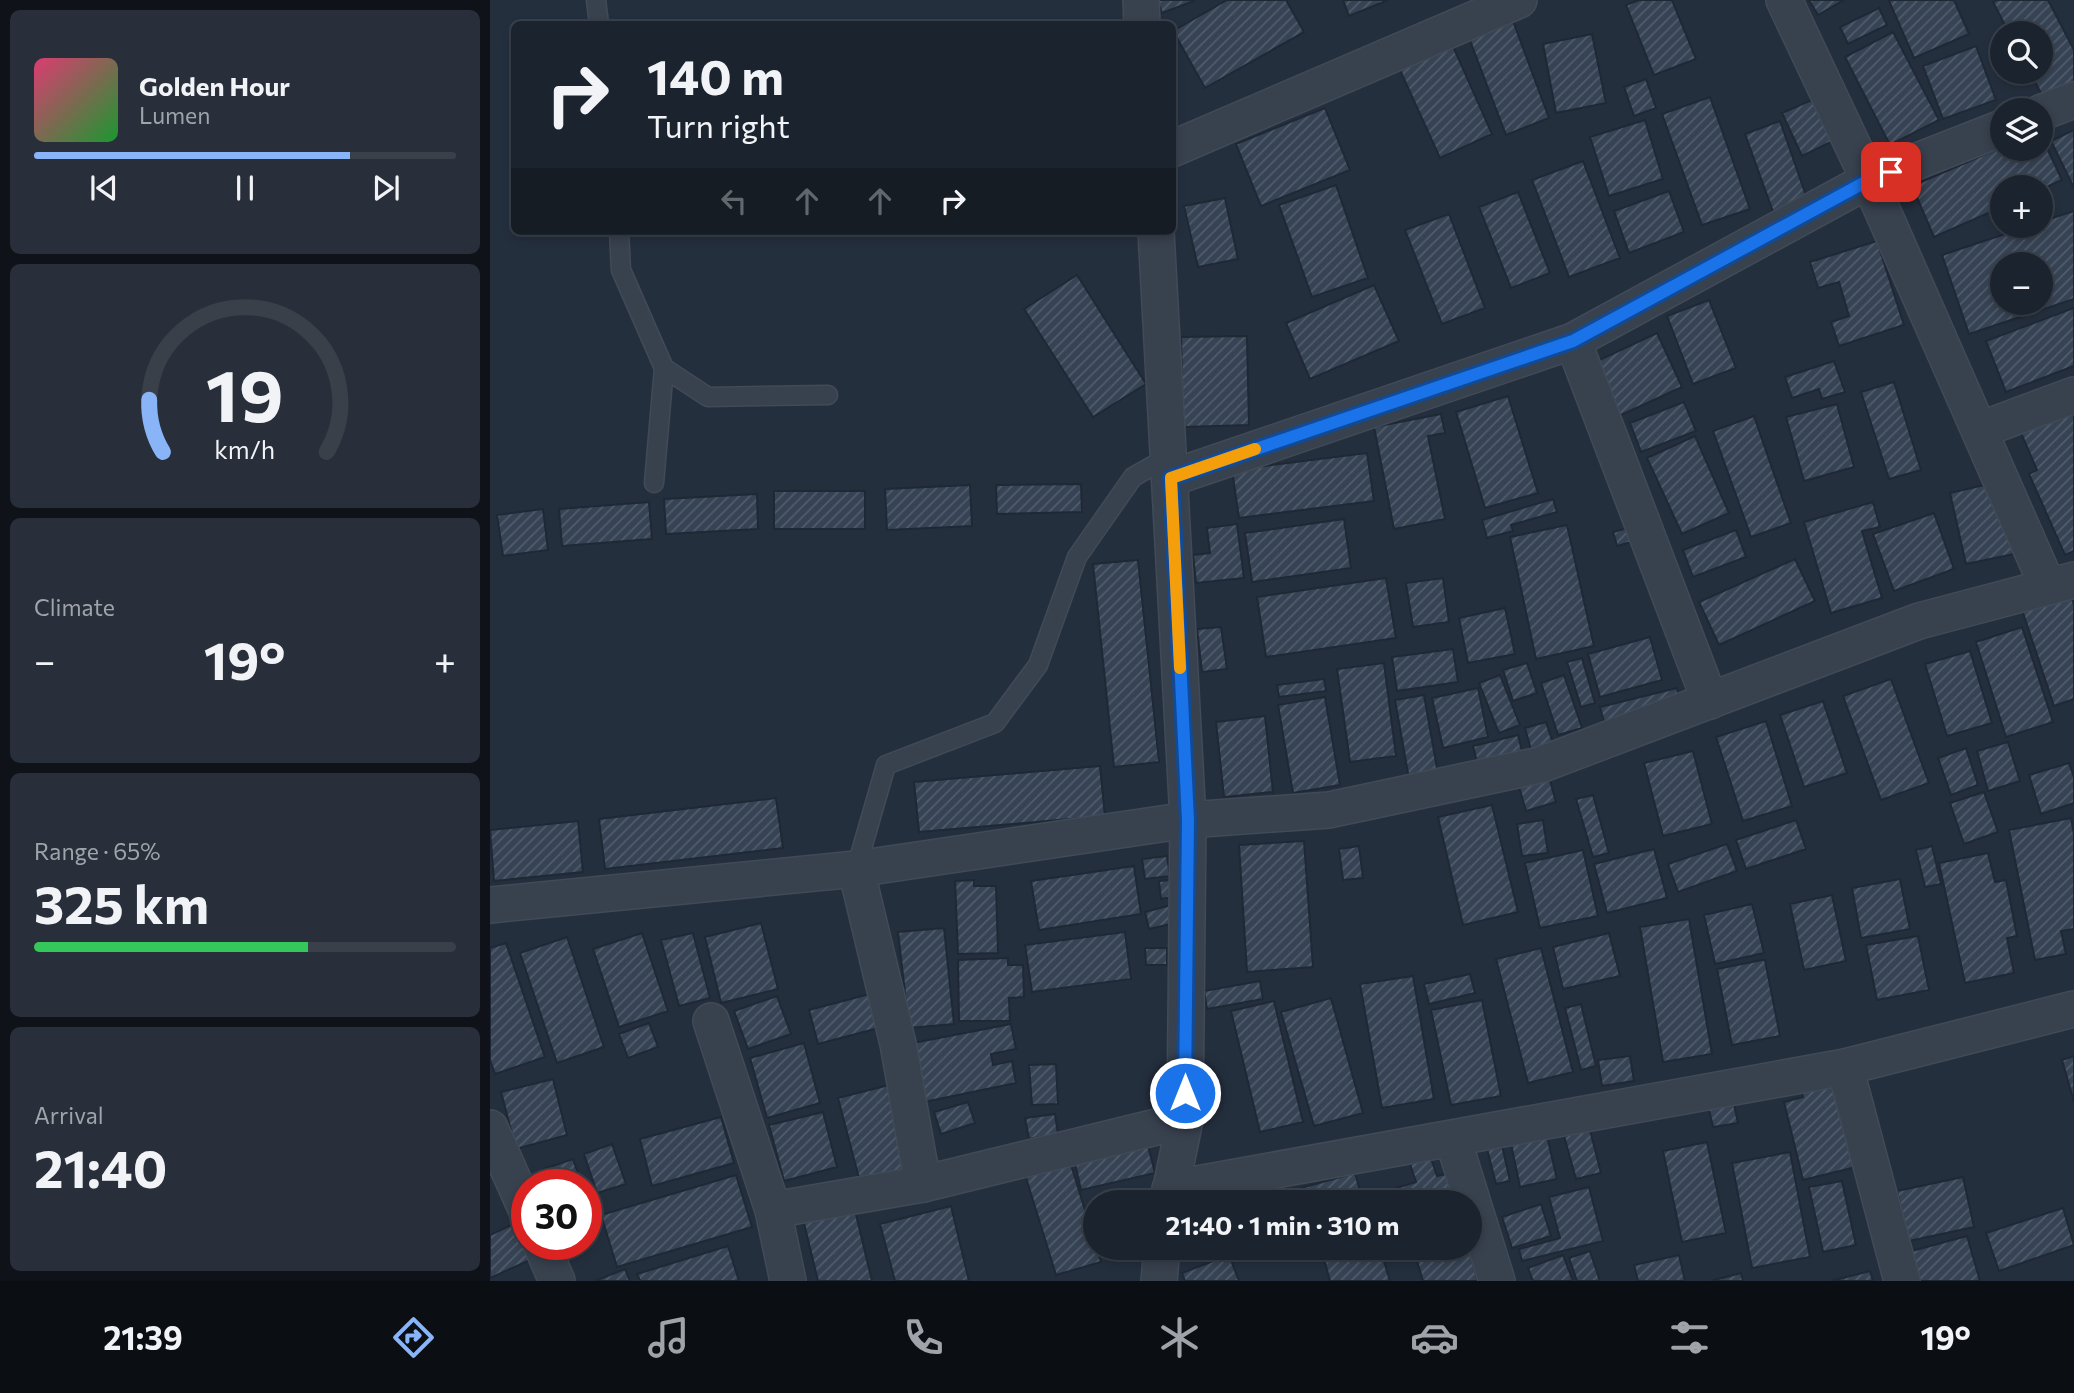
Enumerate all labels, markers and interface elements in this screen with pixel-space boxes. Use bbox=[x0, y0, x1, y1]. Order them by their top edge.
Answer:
map controls bbox=[1990, 21, 2053, 315]
button: search bbox=[1990, 21, 2053, 84]
text: 140 m bbox=[647, 45, 784, 105]
icon: right bbox=[532, 49, 623, 140]
text: Golden Hour bbox=[139, 70, 290, 101]
button: layers bbox=[1990, 98, 2053, 161]
text: Lumen bbox=[139, 101, 210, 129]
text: Turn right bbox=[647, 105, 790, 145]
pin bbox=[1861, 142, 1921, 202]
icon: arrive bbox=[1872, 153, 1910, 191]
icon: previous bbox=[85, 169, 123, 207]
icon: pause bbox=[226, 169, 264, 207]
icon: next bbox=[367, 169, 405, 207]
button: + bbox=[1990, 175, 2053, 238]
icon: left bbox=[715, 182, 753, 220]
icon: ahead bbox=[788, 182, 826, 220]
icon: ahead bbox=[861, 182, 899, 220]
icon: right bbox=[934, 182, 972, 220]
button: − bbox=[1990, 252, 2053, 315]
text: 19 bbox=[206, 349, 284, 438]
text: km/h bbox=[215, 434, 275, 464]
text: Climate bbox=[34, 593, 115, 621]
text: 19° bbox=[204, 627, 285, 691]
text: − bbox=[34, 636, 56, 683]
text: + bbox=[434, 636, 456, 683]
text: Range · 65% bbox=[34, 837, 161, 865]
text: 325 km bbox=[34, 871, 209, 935]
position arrow bbox=[1148, 1056, 1222, 1130]
text: Arrival bbox=[34, 1101, 104, 1129]
text: 21:40 bbox=[34, 1135, 167, 1199]
speed limit sign: 30 bbox=[511, 1169, 602, 1260]
text: 21:40 · 1 min · 310 m bbox=[1166, 1209, 1399, 1240]
icon: directions bbox=[389, 1313, 438, 1362]
icon: music bbox=[644, 1313, 693, 1362]
icon: phone bbox=[899, 1313, 948, 1362]
icon: climate bbox=[1155, 1313, 1204, 1362]
icon: car bbox=[1410, 1313, 1459, 1362]
icon: filters bbox=[1665, 1313, 1714, 1362]
text: 21:39 bbox=[103, 1317, 183, 1357]
text: 19° bbox=[1921, 1317, 1971, 1357]

